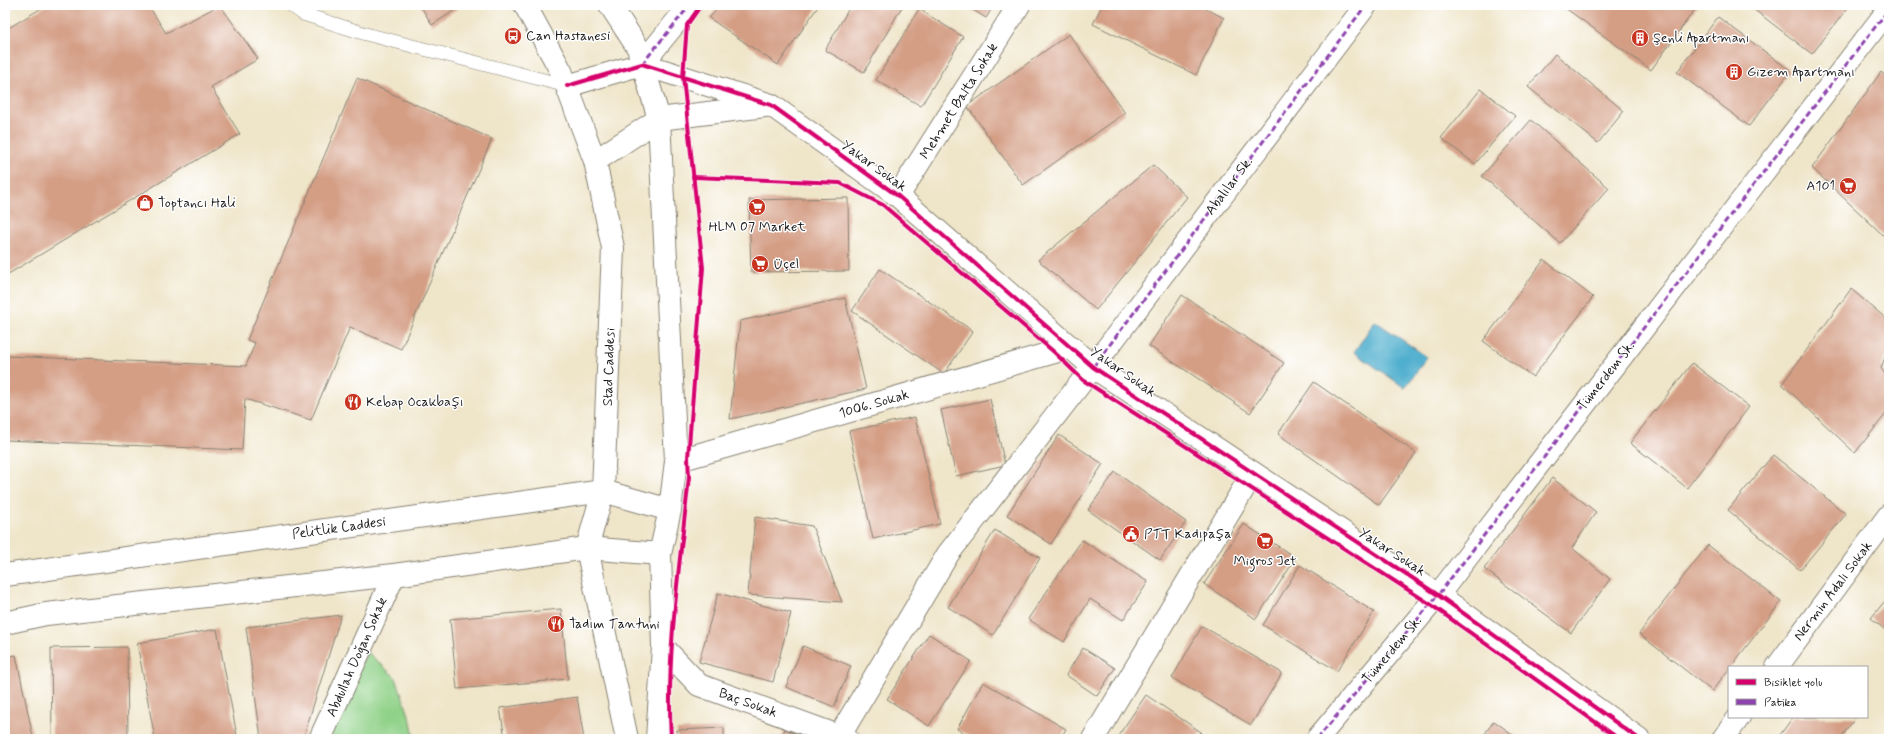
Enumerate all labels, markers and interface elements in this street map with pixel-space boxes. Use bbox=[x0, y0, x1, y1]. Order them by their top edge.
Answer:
bus stop icon: Can Hastanesi bbox=[503, 26, 523, 46]
place label: Can Hastanesi bbox=[526, 27, 610, 45]
building icon: Şenli Apartmanı bbox=[1630, 28, 1650, 48]
place label: Şenli Apartmanı bbox=[1653, 29, 1749, 48]
street label: Mehmet Balta Sokak bbox=[916, 39, 1002, 163]
building icon: Gizem Apartmanı bbox=[1724, 62, 1744, 82]
place label: Gizem Apartmanı bbox=[1747, 63, 1855, 82]
street label: Yakar Sokak bbox=[838, 136, 910, 196]
street label: Abalılar Sk. bbox=[1201, 153, 1257, 219]
supermarket icon: A101 bbox=[1838, 176, 1858, 196]
place label: A101 bbox=[1806, 177, 1835, 195]
shop icon: Toptancı Hali bbox=[135, 193, 155, 213]
place label: Toptancı Hali bbox=[158, 194, 236, 212]
supermarket icon: HLM 07 Market bbox=[747, 197, 767, 217]
place label: HLM 07 Market bbox=[708, 218, 806, 236]
supermarket icon: Üçel bbox=[750, 254, 770, 274]
place label: Üçel bbox=[773, 255, 799, 273]
street label: Stad Caddesi bbox=[599, 327, 619, 407]
street label: Tümerdem Sk. bbox=[1573, 337, 1639, 414]
street label: Yakar Sokak bbox=[1087, 343, 1160, 401]
street label: 1006. Sokak bbox=[837, 385, 911, 423]
restaurant icon: Kebap Ocakbaşı bbox=[343, 392, 363, 412]
place label: Kebap Ocakbaşı bbox=[366, 393, 464, 411]
street label: Pelitlik Caddesi bbox=[291, 513, 387, 543]
public building icon: PTT Kadıpaşa bbox=[1121, 524, 1141, 544]
street label: Yakar Sokak bbox=[1355, 524, 1429, 580]
place label: PTT Kadıpaşa bbox=[1144, 525, 1231, 543]
supermarket icon: Migros Jet bbox=[1255, 531, 1275, 551]
street label: Nermin Adalı Sokak bbox=[1790, 537, 1876, 644]
place label: Migros Jet bbox=[1233, 552, 1297, 572]
street label: Abdullah Doğan Sokak bbox=[322, 594, 392, 720]
street label: Tümerdem Sk. bbox=[1358, 612, 1426, 688]
restaurant icon: Tadım Tantuni bbox=[546, 614, 566, 634]
place label: Tadım Tantuni bbox=[569, 615, 660, 633]
legend bbox=[1728, 666, 1868, 718]
text: Bisiklet yolu bbox=[1764, 675, 1822, 691]
street label: Baç Sokak bbox=[716, 684, 780, 722]
text: Patika bbox=[1764, 695, 1797, 711]

